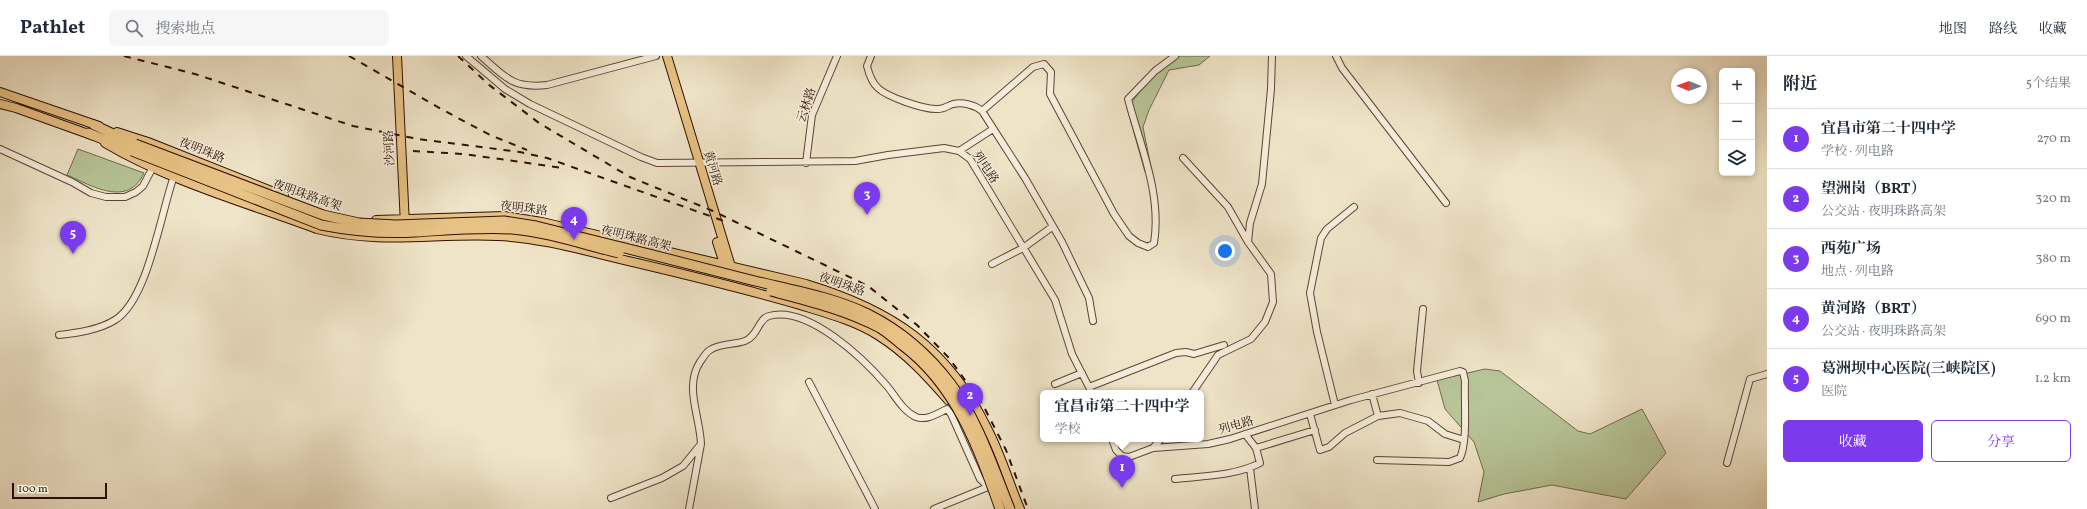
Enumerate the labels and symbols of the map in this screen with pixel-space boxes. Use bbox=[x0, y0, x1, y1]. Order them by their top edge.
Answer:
north arrow bbox=[1671, 68, 1707, 104]
street label: 云林路 bbox=[794, 86, 820, 125]
street label: 沙河路 bbox=[381, 130, 399, 166]
street label: 夜明珠路 bbox=[176, 135, 227, 167]
street label: 列电路 bbox=[968, 148, 1002, 187]
street label: 黄河路 bbox=[699, 149, 725, 188]
street label: 夜明珠路高架 bbox=[270, 177, 343, 215]
pin: 3 bbox=[854, 182, 880, 215]
street label: 夜明珠路 bbox=[499, 198, 549, 220]
pin: 4 bbox=[561, 207, 587, 240]
pin: 5 bbox=[60, 221, 86, 254]
street label: 夜明珠路高架 bbox=[599, 222, 673, 255]
your location bbox=[1215, 241, 1235, 261]
street label: 夜明珠路 bbox=[816, 269, 867, 301]
pin: 2 bbox=[957, 383, 983, 416]
street label: 列电路 bbox=[1217, 413, 1256, 439]
pin: 1 bbox=[1109, 455, 1135, 488]
scale bar bbox=[12, 481, 107, 500]

